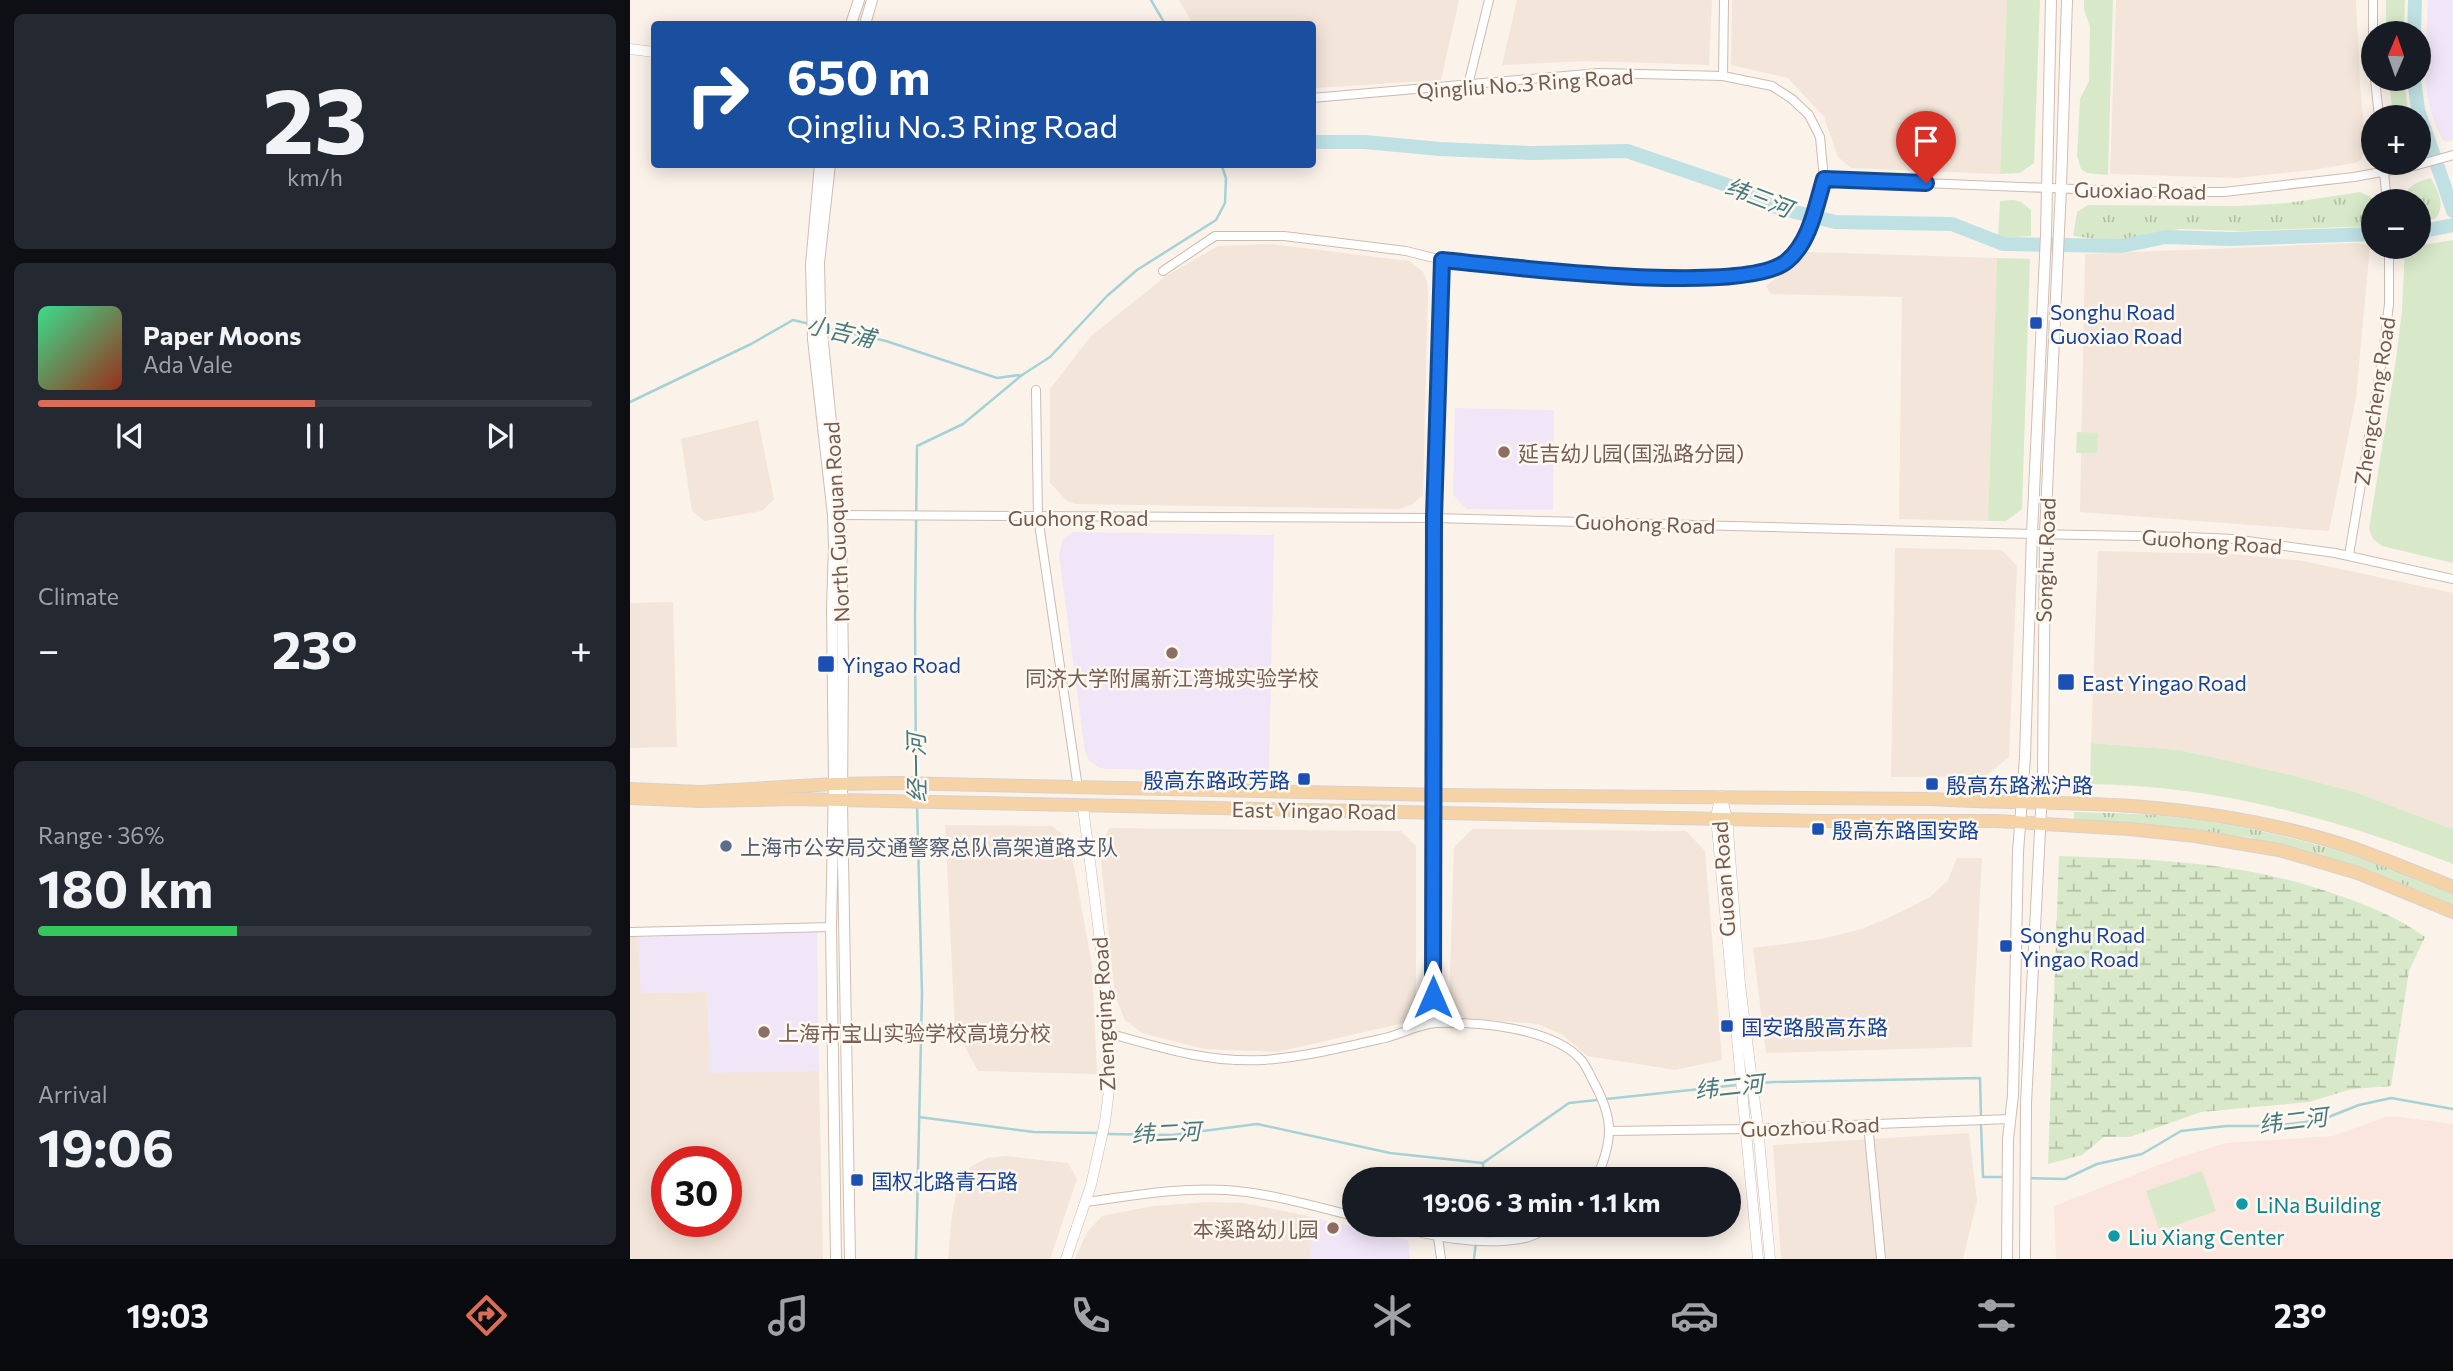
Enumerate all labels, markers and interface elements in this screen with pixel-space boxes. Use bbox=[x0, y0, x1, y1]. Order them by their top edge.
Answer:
north arrow bbox=[2361, 21, 2431, 91]
map controls bbox=[2361, 21, 2431, 259]
text: 650 m bbox=[787, 45, 930, 105]
icon: right bbox=[672, 49, 763, 140]
text: 23 bbox=[263, 61, 367, 173]
street label: Qingliu No.3 Ring Road bbox=[1416, 63, 1634, 103]
text: Qingliu No.3 Ring Road bbox=[787, 105, 1118, 145]
button: + bbox=[2361, 105, 2431, 175]
pin bbox=[1896, 111, 1956, 183]
icon: arrive bbox=[1907, 122, 1945, 160]
text: km/h bbox=[287, 163, 343, 191]
water label: 纬三河 bbox=[1722, 172, 1800, 224]
street label: Guoxiao Road bbox=[2074, 176, 2206, 204]
button: − bbox=[2361, 189, 2431, 259]
place label: Songhu Road Guoxiao Road bbox=[2050, 299, 2182, 348]
water label: 小吉浦 bbox=[804, 310, 882, 353]
marker: Songhu Road Guoxiao Road bbox=[2028, 315, 2044, 331]
street label: Zhengcheng Road bbox=[2348, 315, 2400, 487]
text: Paper Moons bbox=[143, 319, 301, 350]
text: Ada Vale bbox=[143, 350, 233, 378]
icon: previous bbox=[111, 417, 149, 455]
icon: pause bbox=[296, 417, 334, 455]
icon: next bbox=[481, 417, 519, 455]
street label: North Guoquan Road bbox=[818, 421, 854, 623]
place label: 延吉幼儿园(国泓路分园) bbox=[1518, 440, 1744, 465]
marker: 延吉幼儿园(国泓路分园) bbox=[1496, 444, 1512, 460]
street label: Songhu Road bbox=[2030, 497, 2060, 623]
street label: Guohong Road bbox=[1008, 505, 1148, 530]
street label: Guohong Road bbox=[1574, 508, 1716, 538]
street label: Guohong Road bbox=[2141, 524, 2283, 558]
text: Climate bbox=[38, 582, 119, 610]
text: 23° bbox=[272, 616, 358, 680]
text: − bbox=[38, 625, 60, 672]
text: + bbox=[570, 625, 592, 672]
marker: 同济大学附属新江湾城实验学校 bbox=[1164, 645, 1180, 661]
place label: Yingao Road bbox=[842, 652, 961, 677]
marker: Yingao Road bbox=[816, 654, 836, 674]
place label: 同济大学附属新江湾城实验学校 bbox=[1025, 665, 1319, 690]
place label: East Yingao Road bbox=[2082, 670, 2247, 695]
marker: East Yingao Road bbox=[2056, 672, 2076, 692]
water label: 经一河 bbox=[901, 729, 931, 803]
place label: 殷高东路政芳路 bbox=[1143, 767, 1290, 792]
marker: 殷高东路政芳路 bbox=[1296, 771, 1312, 787]
place label: 殷高东路淞沪路 bbox=[1946, 772, 2093, 797]
marker: 殷高东路淞沪路 bbox=[1924, 776, 1940, 792]
street label: East Yingao Road bbox=[1232, 796, 1396, 824]
place label: 殷高东路国安路 bbox=[1832, 817, 1979, 842]
street label: Guoan Road bbox=[1706, 820, 1740, 938]
text: Range · 36% bbox=[38, 821, 165, 849]
marker: 殷高东路国安路 bbox=[1810, 821, 1826, 837]
place label: 上海市公安局交通警察总队高架道路支队 bbox=[740, 834, 1118, 859]
marker: 上海市公安局交通警察总队高架道路支队 bbox=[718, 838, 734, 854]
text: 180 km bbox=[38, 855, 213, 919]
place label: Songhu Road Yingao Road bbox=[2020, 922, 2145, 971]
street label: Zhengqing Road bbox=[1086, 936, 1120, 1092]
marker: Songhu Road Yingao Road bbox=[1998, 938, 2014, 954]
position arrow bbox=[1396, 960, 1470, 1034]
place label: 国安路殷高东路 bbox=[1741, 1014, 1888, 1039]
marker: 国安路殷高东路 bbox=[1719, 1018, 1735, 1034]
place label: 上海市宝山实验学校高境分校 bbox=[778, 1020, 1051, 1045]
marker: 上海市宝山实验学校高境分校 bbox=[756, 1024, 772, 1040]
water label: 纬二河 bbox=[1693, 1068, 1769, 1104]
text: Arrival bbox=[38, 1080, 108, 1108]
water label: 纬二河 bbox=[2257, 1101, 2333, 1138]
street label: Guozhou Road bbox=[1740, 1111, 1880, 1141]
text: 19:06 bbox=[38, 1114, 174, 1178]
water label: 纬二河 bbox=[1131, 1116, 1205, 1148]
speed limit sign: 30 bbox=[651, 1146, 742, 1237]
place label: 国权北路青石路 bbox=[871, 1168, 1018, 1193]
marker: 国权北路青石路 bbox=[849, 1172, 865, 1188]
text: 19:06 · 3 min · 1.1 km bbox=[1423, 1186, 1660, 1217]
place label: LiNa Building bbox=[2256, 1192, 2381, 1217]
marker: LiNa Building bbox=[2234, 1196, 2250, 1212]
place label: 本溪路幼儿园 bbox=[1193, 1216, 1319, 1241]
marker: 本溪路幼儿园 bbox=[1325, 1220, 1341, 1236]
place label: Liu Xiang Center bbox=[2128, 1224, 2285, 1249]
marker: Liu Xiang Center bbox=[2106, 1228, 2122, 1244]
icon: directions bbox=[462, 1291, 511, 1340]
icon: music bbox=[764, 1291, 813, 1340]
icon: phone bbox=[1066, 1291, 1115, 1340]
icon: climate bbox=[1368, 1291, 1417, 1340]
icon: car bbox=[1670, 1291, 1719, 1340]
icon: filters bbox=[1972, 1291, 2021, 1340]
text: 19:03 bbox=[126, 1295, 209, 1335]
text: 23° bbox=[2274, 1295, 2327, 1335]

